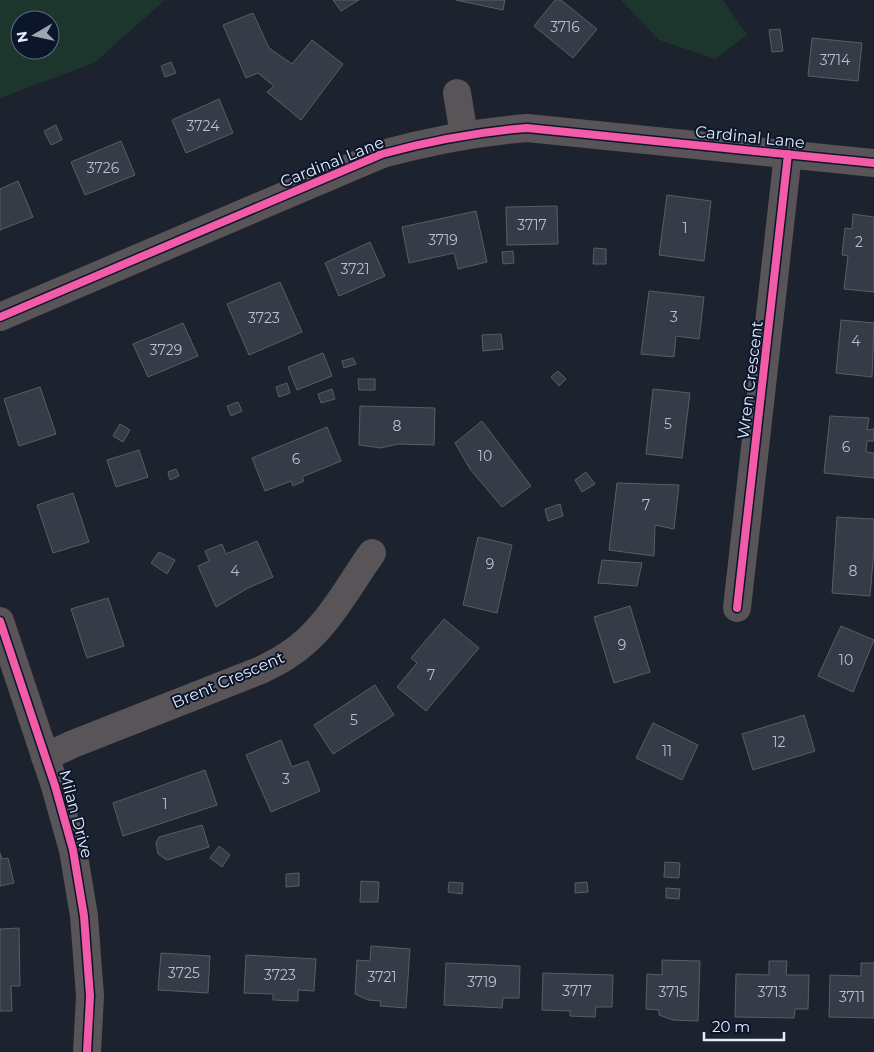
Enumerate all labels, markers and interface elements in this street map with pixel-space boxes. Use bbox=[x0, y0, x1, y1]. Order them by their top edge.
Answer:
north arrow bbox=[10, 10, 60, 60]
house number: 3716 bbox=[550, 18, 580, 36]
text: N bbox=[12, 30, 32, 44]
house number: 3714 bbox=[820, 51, 851, 69]
house number: 3724 bbox=[187, 117, 220, 135]
street label: Cardinal Lane bbox=[694, 122, 806, 152]
street label: Cardinal Lane bbox=[277, 133, 387, 191]
house number: 3726 bbox=[87, 159, 120, 177]
house number: 3717 bbox=[517, 216, 547, 234]
house number: 1 bbox=[682, 219, 688, 237]
house number: 3719 bbox=[428, 231, 458, 249]
house number: 2 bbox=[855, 233, 863, 251]
house number: 3721 bbox=[341, 260, 369, 278]
house number: 3 bbox=[670, 308, 678, 326]
house number: 3723 bbox=[248, 309, 280, 327]
street label: Wren Crescent bbox=[733, 319, 767, 440]
house number: 4 bbox=[851, 332, 861, 350]
house number: 3729 bbox=[150, 341, 182, 359]
house number: 5 bbox=[664, 415, 672, 433]
house number: 8 bbox=[393, 417, 402, 435]
house number: 6 bbox=[842, 438, 851, 456]
house number: 10 bbox=[478, 447, 492, 465]
house number: 6 bbox=[292, 450, 301, 468]
house number: 7 bbox=[642, 496, 650, 514]
house number: 9 bbox=[486, 555, 494, 573]
house number: 4 bbox=[230, 562, 240, 580]
house number: 8 bbox=[849, 562, 858, 580]
house number: 9 bbox=[618, 636, 626, 654]
street label: Brent Crescent bbox=[169, 648, 288, 712]
house number: 10 bbox=[839, 651, 853, 669]
house number: 7 bbox=[427, 666, 435, 684]
house number: 5 bbox=[350, 711, 358, 729]
house number: 12 bbox=[772, 733, 786, 751]
house number: 11 bbox=[662, 742, 672, 760]
street label: Milan Drive bbox=[55, 768, 97, 860]
house number: 3 bbox=[282, 770, 290, 788]
house number: 1 bbox=[162, 795, 168, 813]
house number: 3725 bbox=[168, 964, 200, 982]
house number: 3723 bbox=[264, 966, 296, 984]
house number: 3721 bbox=[368, 968, 396, 986]
house number: 3719 bbox=[467, 973, 497, 991]
house number: 3717 bbox=[562, 982, 592, 1000]
house number: 3715 bbox=[658, 983, 688, 1001]
house number: 3713 bbox=[757, 983, 787, 1001]
house number: 3711 bbox=[839, 988, 865, 1006]
scale bar bbox=[704, 1010, 784, 1042]
text: 20 m bbox=[712, 1017, 750, 1036]

